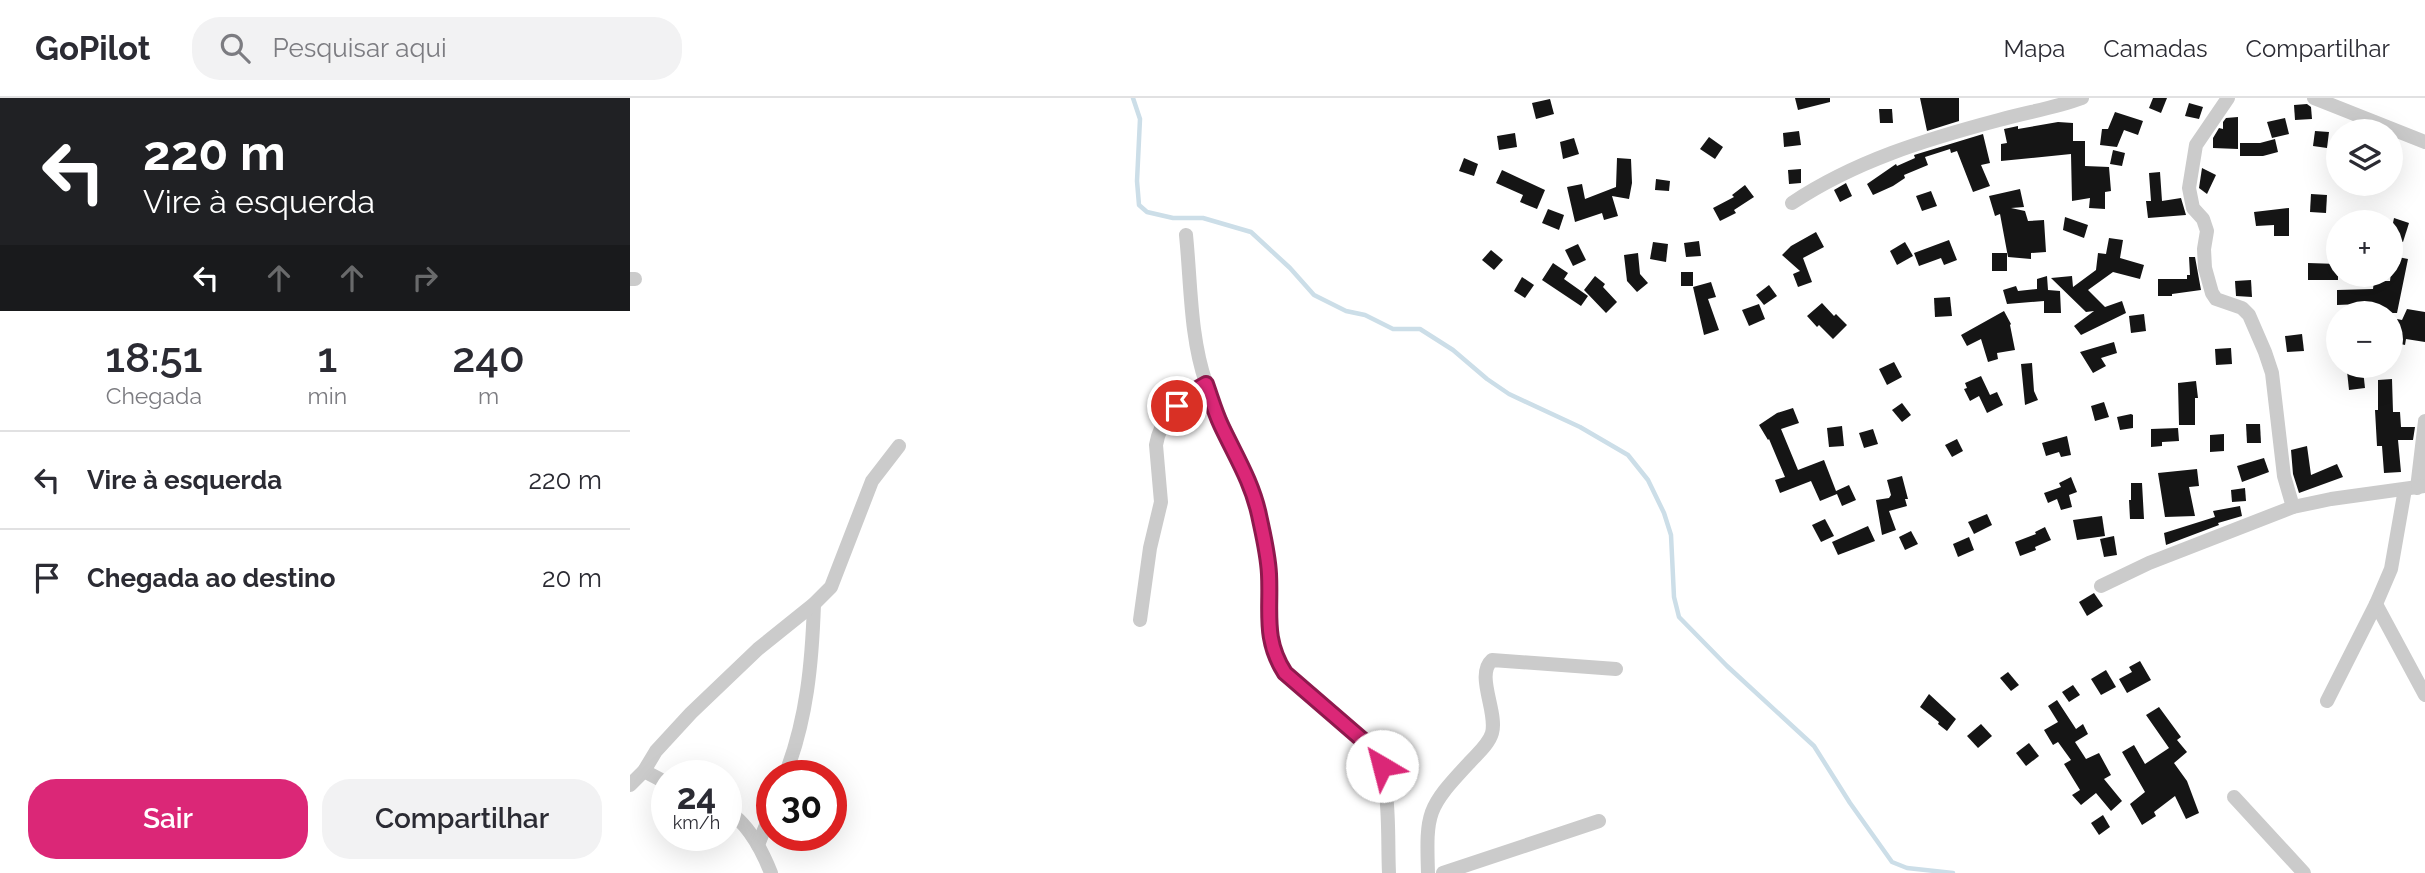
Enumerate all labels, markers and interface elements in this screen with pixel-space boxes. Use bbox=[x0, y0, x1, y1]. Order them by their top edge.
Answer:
search box bbox=[192, 17, 682, 80]
text: GoPilot bbox=[35, 29, 150, 68]
icon: search bbox=[216, 29, 254, 67]
text: Pesquisar aqui bbox=[272, 33, 447, 63]
text: Mapa bbox=[2003, 34, 2065, 63]
text: Camadas bbox=[2103, 34, 2208, 63]
text: Compartilhar bbox=[2246, 34, 2390, 63]
map controls bbox=[2326, 119, 2403, 378]
button: layers bbox=[2326, 119, 2403, 196]
text: 220 m bbox=[143, 124, 286, 181]
icon: left bbox=[28, 126, 119, 217]
text: Vire à esquerda bbox=[143, 183, 375, 220]
button: + bbox=[2326, 210, 2403, 287]
icon: left bbox=[187, 259, 225, 297]
icon: ahead bbox=[260, 259, 298, 297]
icon: ahead bbox=[333, 259, 371, 297]
icon: right bbox=[406, 259, 444, 297]
button: − bbox=[2326, 301, 2403, 378]
text: 18:51 bbox=[105, 333, 202, 382]
text: 1 bbox=[317, 333, 337, 382]
text: 240 bbox=[452, 333, 525, 382]
pin bbox=[1147, 376, 1207, 436]
text: Chegada bbox=[106, 382, 202, 409]
text: min bbox=[308, 382, 347, 409]
text: m bbox=[478, 382, 499, 409]
icon: arrive bbox=[1158, 387, 1196, 425]
icon: left bbox=[28, 461, 66, 499]
text: Vire à esquerda bbox=[87, 465, 282, 495]
text: 220 m bbox=[528, 465, 602, 495]
icon: arrive bbox=[28, 559, 66, 597]
text: Chegada ao destino bbox=[87, 563, 336, 593]
text: 20 m bbox=[542, 563, 602, 593]
position arrow bbox=[1345, 729, 1419, 803]
speed limit sign: 30 bbox=[756, 760, 847, 851]
text: 24 bbox=[677, 776, 716, 817]
button: Sair bbox=[28, 779, 308, 859]
button: Compartilhar bbox=[322, 779, 602, 859]
text: km/h bbox=[673, 812, 720, 833]

